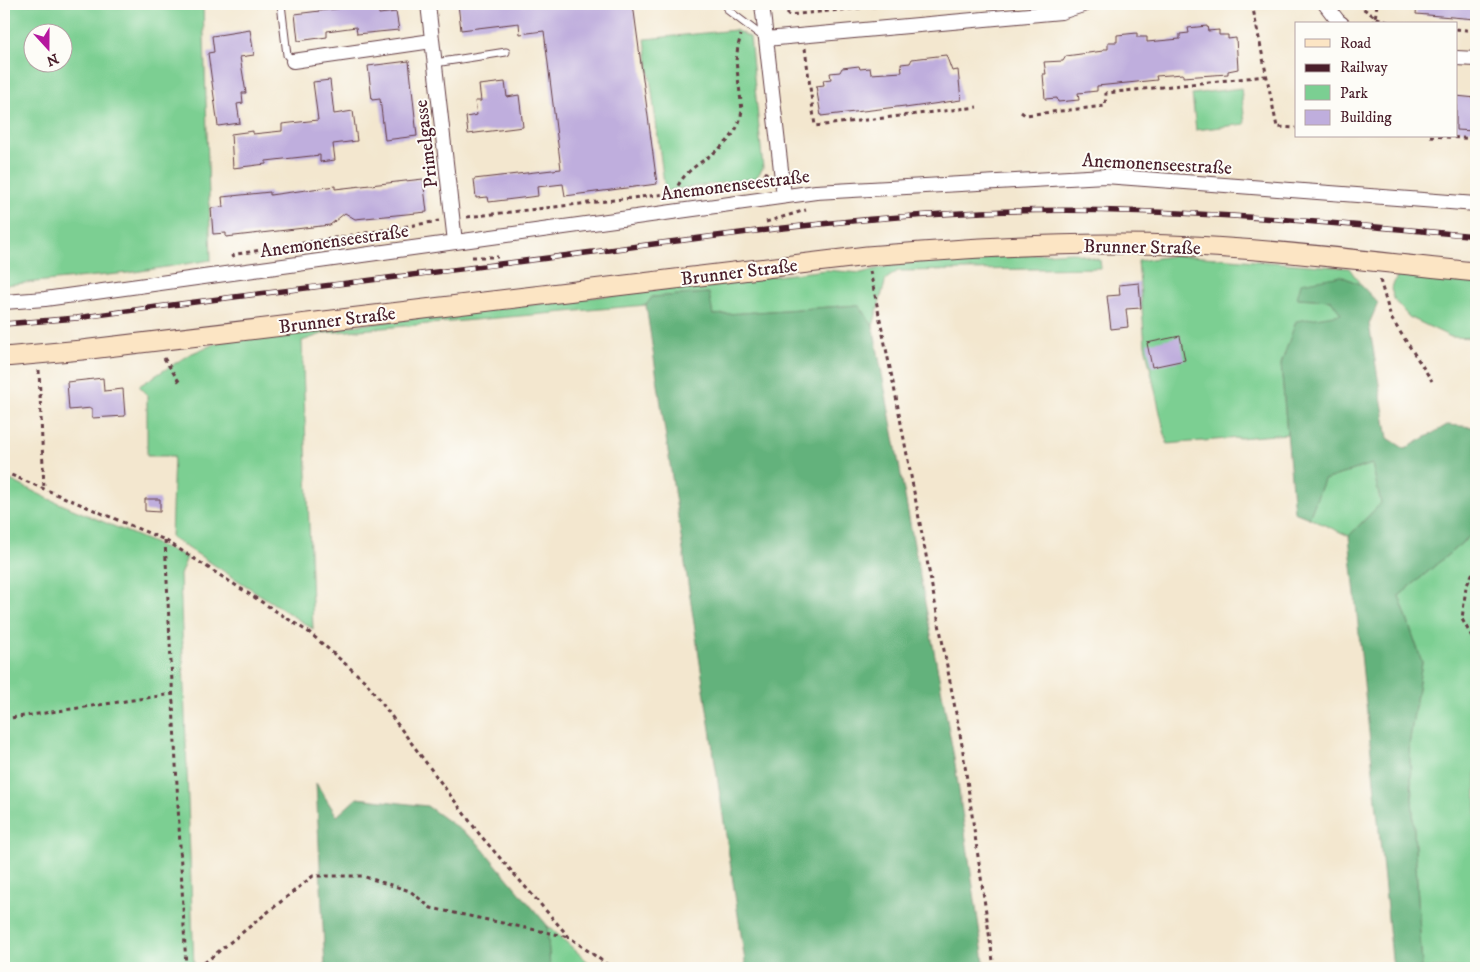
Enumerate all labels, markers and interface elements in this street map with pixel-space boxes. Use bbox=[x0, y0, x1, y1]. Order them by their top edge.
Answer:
north arrow bbox=[22, 22, 72, 72]
legend bbox=[1295, 22, 1458, 138]
text: Road bbox=[1340, 34, 1372, 53]
text: N bbox=[43, 49, 61, 70]
text: Railway bbox=[1340, 58, 1388, 77]
text: Park bbox=[1340, 84, 1369, 103]
street label: Primelgasse bbox=[410, 98, 443, 189]
text: Building bbox=[1340, 108, 1392, 127]
street label: Anemonenseestraße bbox=[1081, 149, 1233, 180]
street label: Anemonenseestraße bbox=[659, 165, 811, 206]
street label: Anemonenseestraße bbox=[258, 220, 410, 263]
street label: Brunner Straße bbox=[1083, 235, 1201, 260]
street label: Brunner Straße bbox=[679, 254, 799, 291]
street label: Brunner Straße bbox=[277, 302, 397, 339]

